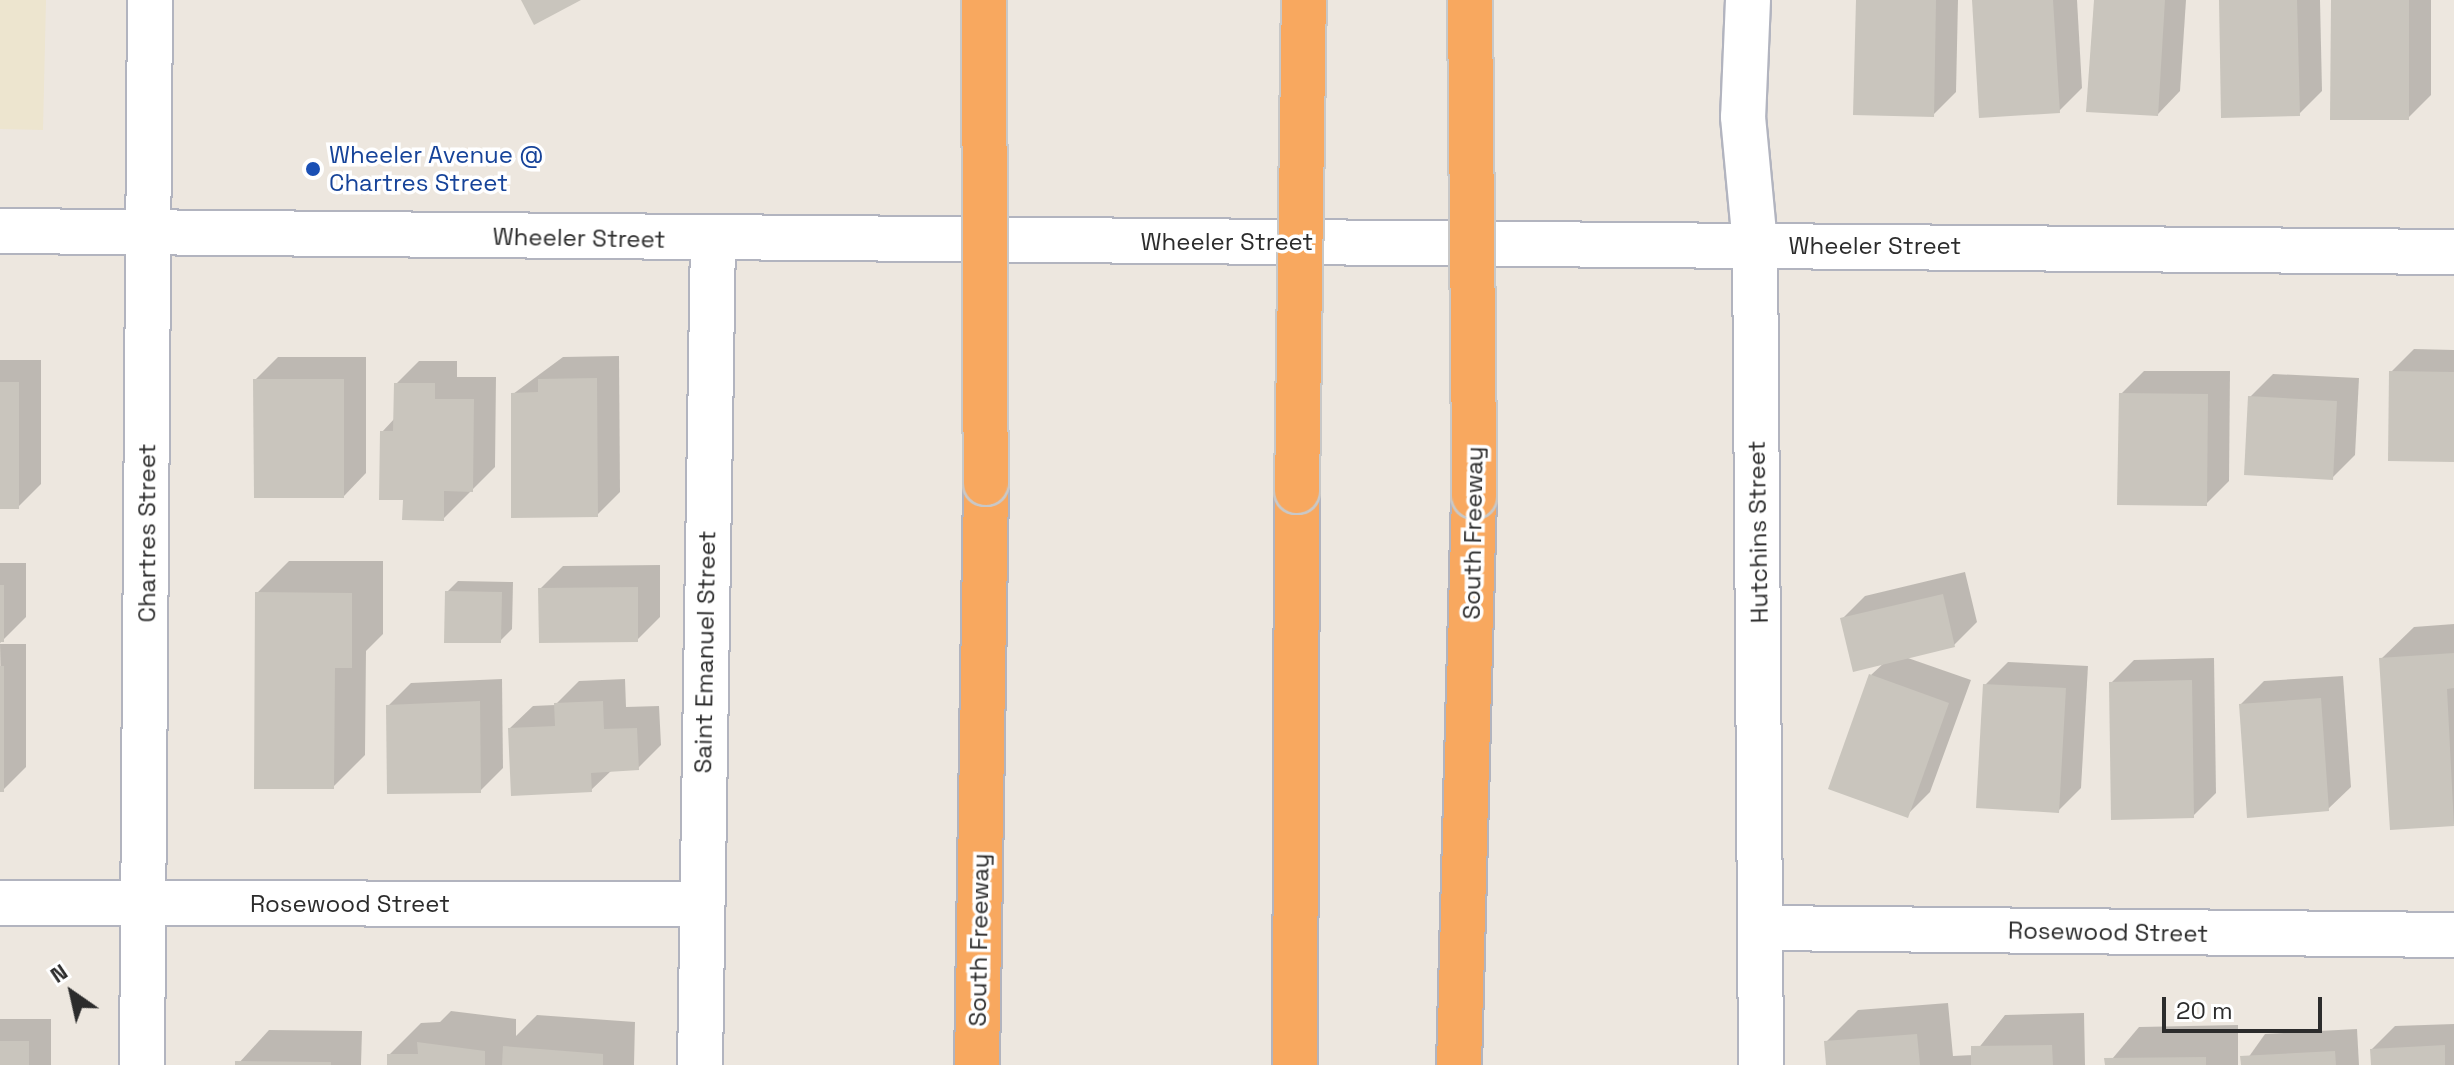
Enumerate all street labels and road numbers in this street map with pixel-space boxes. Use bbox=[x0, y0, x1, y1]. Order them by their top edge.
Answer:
street label: Wheeler Street bbox=[492, 222, 666, 254]
street label: Wheeler Street bbox=[1141, 228, 1313, 256]
street label: Wheeler Street bbox=[1789, 232, 1961, 260]
street label: Hutchins Street bbox=[1742, 440, 1774, 624]
street label: Chartres Street bbox=[133, 443, 161, 623]
street label: South Freeway bbox=[1457, 446, 1489, 620]
street label: Saint Emanuel Street bbox=[688, 530, 722, 774]
street label: South Freeway bbox=[963, 853, 995, 1027]
street label: Rosewood Street bbox=[250, 890, 450, 918]
street label: Rosewood Street bbox=[2008, 916, 2208, 948]

